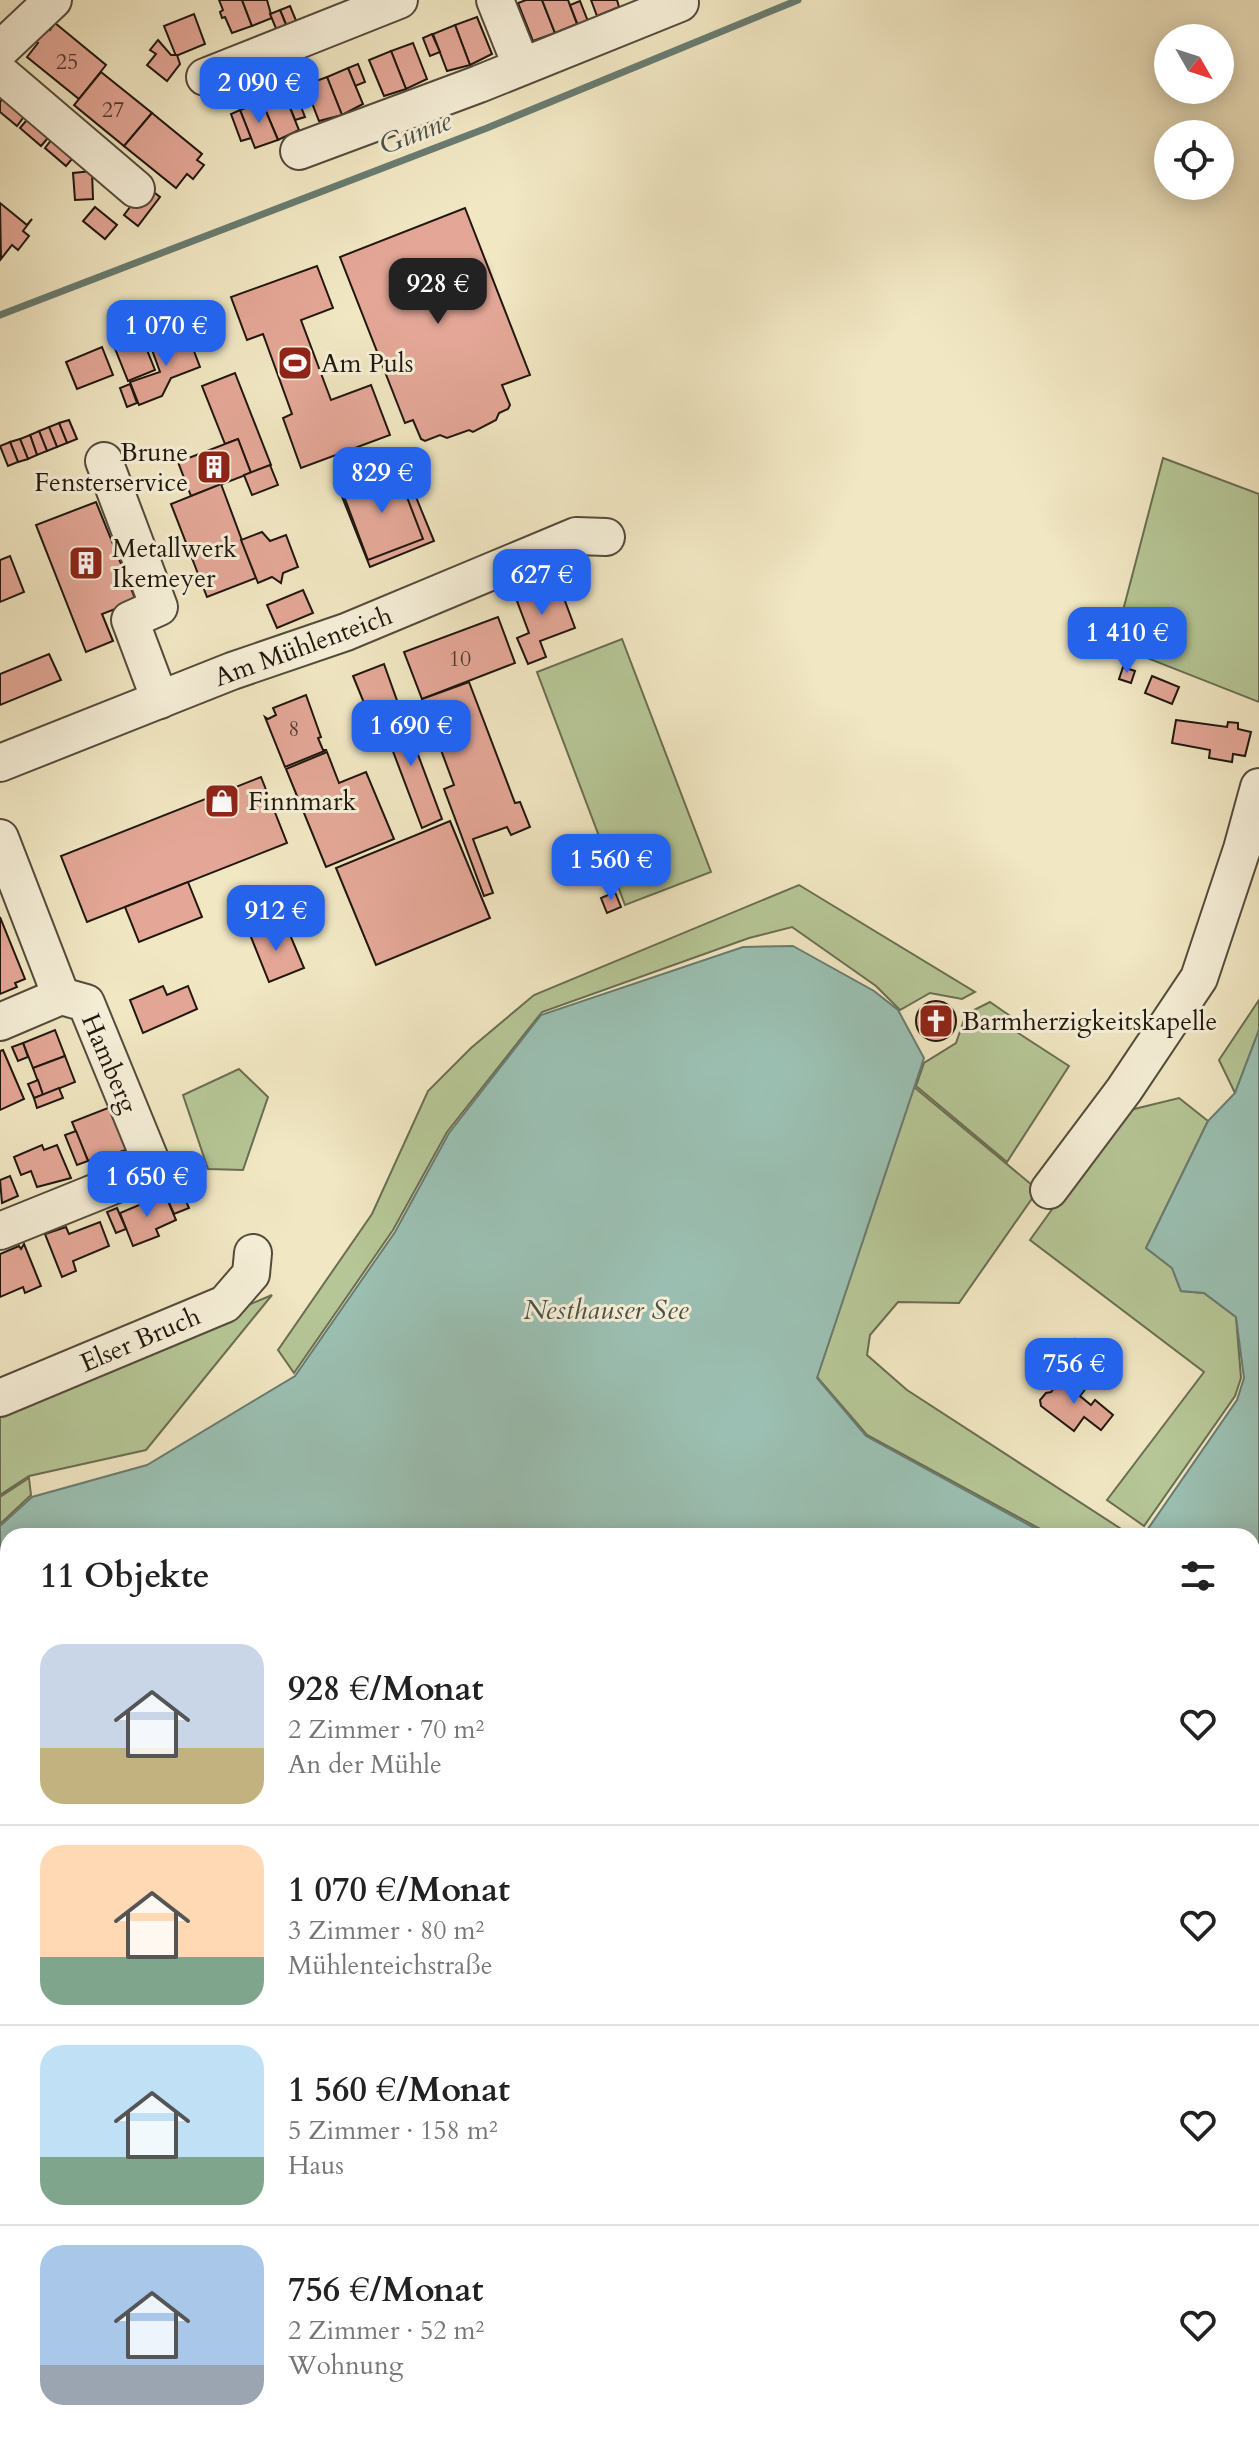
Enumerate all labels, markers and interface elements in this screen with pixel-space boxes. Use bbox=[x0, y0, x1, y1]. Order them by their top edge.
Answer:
north arrow bbox=[1154, 24, 1234, 104]
map controls bbox=[1154, 24, 1234, 200]
house number: 25 bbox=[56, 47, 78, 77]
pin: 2 090 € bbox=[185, 57, 333, 125]
text: 2 090 € bbox=[218, 65, 300, 100]
house number: 27 bbox=[102, 95, 124, 125]
water label: Gunne bbox=[374, 102, 457, 164]
button: locate bbox=[1154, 120, 1234, 200]
pin: 928 € bbox=[382, 258, 494, 326]
text: 928 € bbox=[407, 266, 469, 301]
pin: 1 070 € bbox=[92, 300, 240, 368]
text: 1 070 € bbox=[125, 308, 207, 343]
sports icon: Am Puls bbox=[276, 344, 314, 382]
place label: Am Puls bbox=[321, 346, 413, 381]
place label: Brune Fensterservice bbox=[34, 435, 188, 500]
pin: 829 € bbox=[326, 447, 438, 515]
building icon: Brune Fensterservice bbox=[195, 448, 233, 486]
text: 829 € bbox=[351, 455, 413, 490]
place label: Metallwerk Ikemeyer bbox=[112, 531, 237, 596]
building icon: Metallwerk Ikemeyer bbox=[67, 544, 105, 582]
pin: 627 € bbox=[486, 549, 598, 617]
text: 627 € bbox=[511, 557, 573, 592]
street label: Am Mühlenteich bbox=[209, 598, 397, 695]
pin: 1 410 € bbox=[1053, 607, 1201, 675]
text: 1 410 € bbox=[1086, 615, 1168, 650]
house number: 10 bbox=[449, 644, 471, 674]
pin: 1 690 € bbox=[337, 700, 485, 768]
text: 1 690 € bbox=[370, 708, 452, 743]
house number: 8 bbox=[288, 714, 300, 744]
shop icon: Finnmark bbox=[203, 782, 241, 820]
place label: Finnmark bbox=[248, 784, 356, 819]
pin: 1 560 € bbox=[537, 834, 685, 902]
text: 1 560 € bbox=[570, 842, 652, 877]
pin: 912 € bbox=[220, 885, 332, 953]
text: 912 € bbox=[245, 893, 307, 928]
church icon: Barmherzigkeitskapelle bbox=[917, 1002, 955, 1040]
place label: Barmherzigkeitskapelle bbox=[962, 1004, 1217, 1039]
street label: Hamberg bbox=[73, 1008, 146, 1119]
pin: 1 650 € bbox=[73, 1151, 221, 1219]
text: 1 650 € bbox=[106, 1159, 188, 1194]
water label: Nesthauser See bbox=[524, 1291, 689, 1329]
street label: Elser Bruch bbox=[75, 1299, 206, 1380]
pin: 756 € bbox=[1018, 1338, 1130, 1406]
text: 756 € bbox=[1043, 1346, 1105, 1381]
text: 11 Objekte bbox=[40, 1553, 210, 1599]
icon: filters bbox=[1176, 1554, 1220, 1598]
text: 928 €/Monat bbox=[288, 1666, 483, 1712]
icon: home bbox=[104, 1676, 200, 1772]
icon: heart bbox=[1176, 1702, 1220, 1746]
text: 2 Zimmer · 70 m² bbox=[288, 1712, 484, 1747]
text: An der Mühle bbox=[288, 1747, 442, 1782]
text: 1 070 €/Monat bbox=[288, 1867, 510, 1913]
icon: home bbox=[104, 1877, 200, 1973]
icon: heart bbox=[1176, 1903, 1220, 1947]
text: 3 Zimmer · 80 m² bbox=[288, 1913, 484, 1948]
text: Mühlenteichstraße bbox=[288, 1948, 493, 1983]
text: 1 560 €/Monat bbox=[288, 2067, 510, 2113]
icon: home bbox=[104, 2077, 200, 2173]
icon: heart bbox=[1176, 2103, 1220, 2147]
text: 5 Zimmer · 158 m² bbox=[288, 2113, 498, 2148]
text: Haus bbox=[288, 2148, 344, 2183]
text: 756 €/Monat bbox=[288, 2267, 483, 2313]
icon: home bbox=[104, 2277, 200, 2373]
icon: heart bbox=[1176, 2303, 1220, 2347]
text: 2 Zimmer · 52 m² bbox=[288, 2313, 484, 2348]
text: Wohnung bbox=[288, 2348, 403, 2383]

